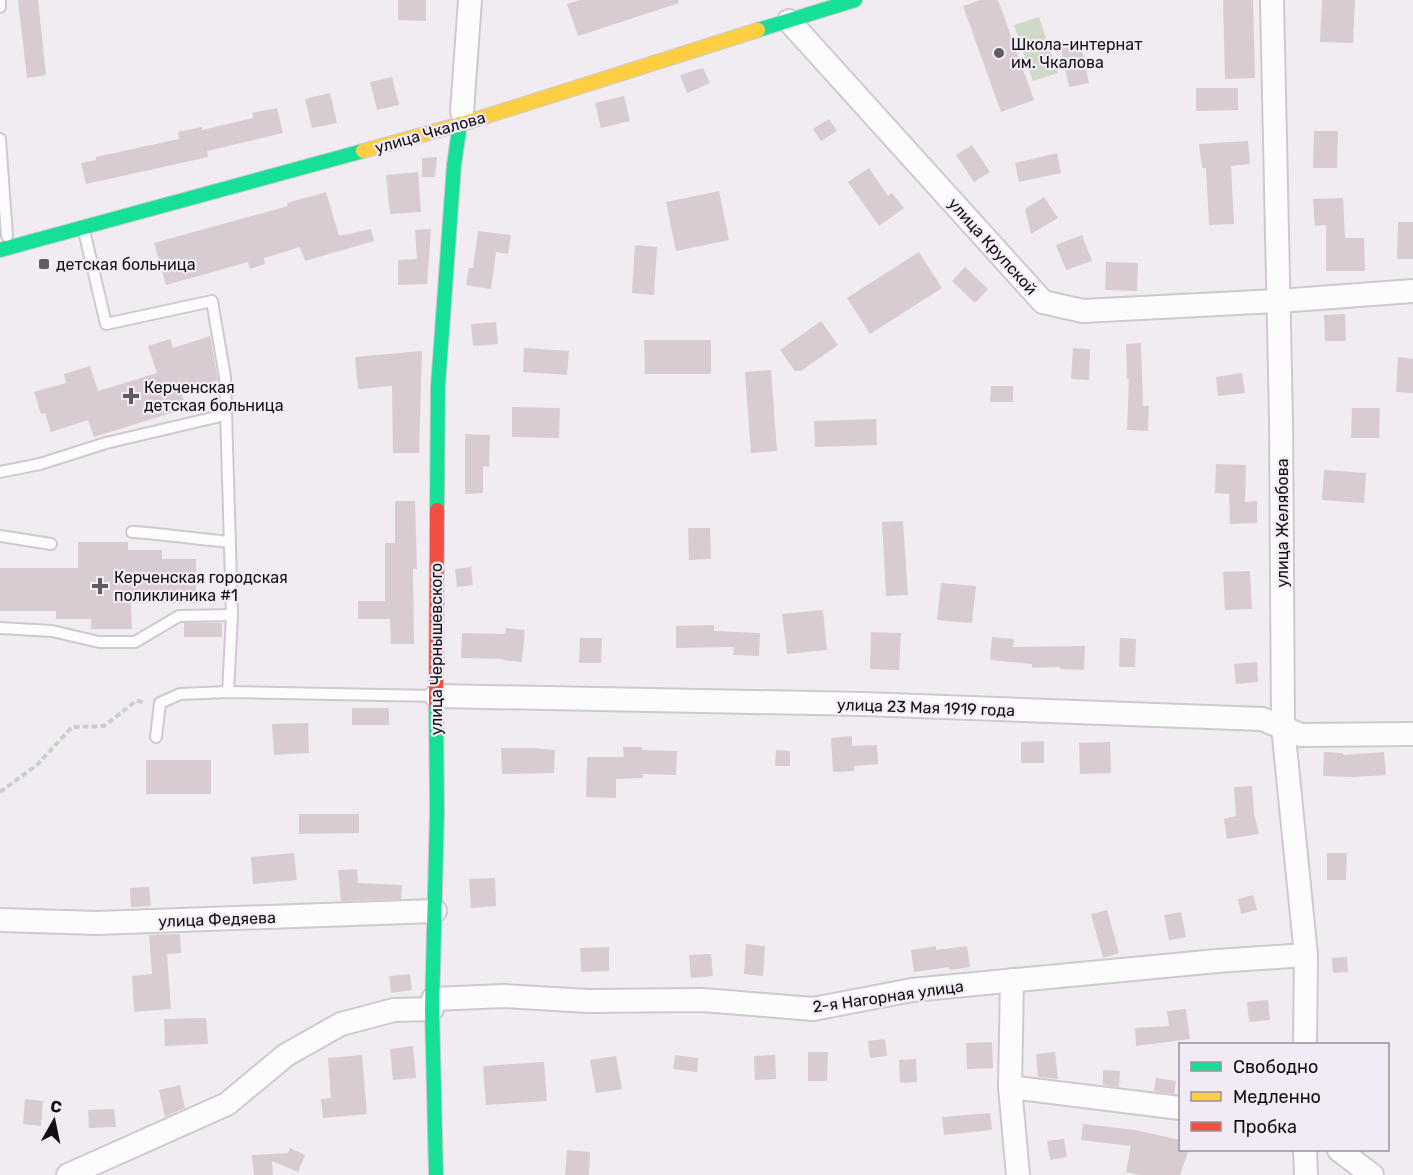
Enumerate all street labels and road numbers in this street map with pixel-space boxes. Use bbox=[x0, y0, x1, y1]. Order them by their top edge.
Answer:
street label: улица Чкалова bbox=[373, 108, 488, 157]
street label: улица Крупской bbox=[944, 194, 1041, 299]
street label: улица Желябова bbox=[1273, 459, 1292, 587]
street label: улица Чернышевского bbox=[427, 563, 446, 735]
street label: улица 23 Мая 1919 года bbox=[837, 695, 1015, 720]
street label: улица Федяева bbox=[158, 908, 276, 931]
street label: 2-я Нагорная улица bbox=[811, 976, 965, 1017]

